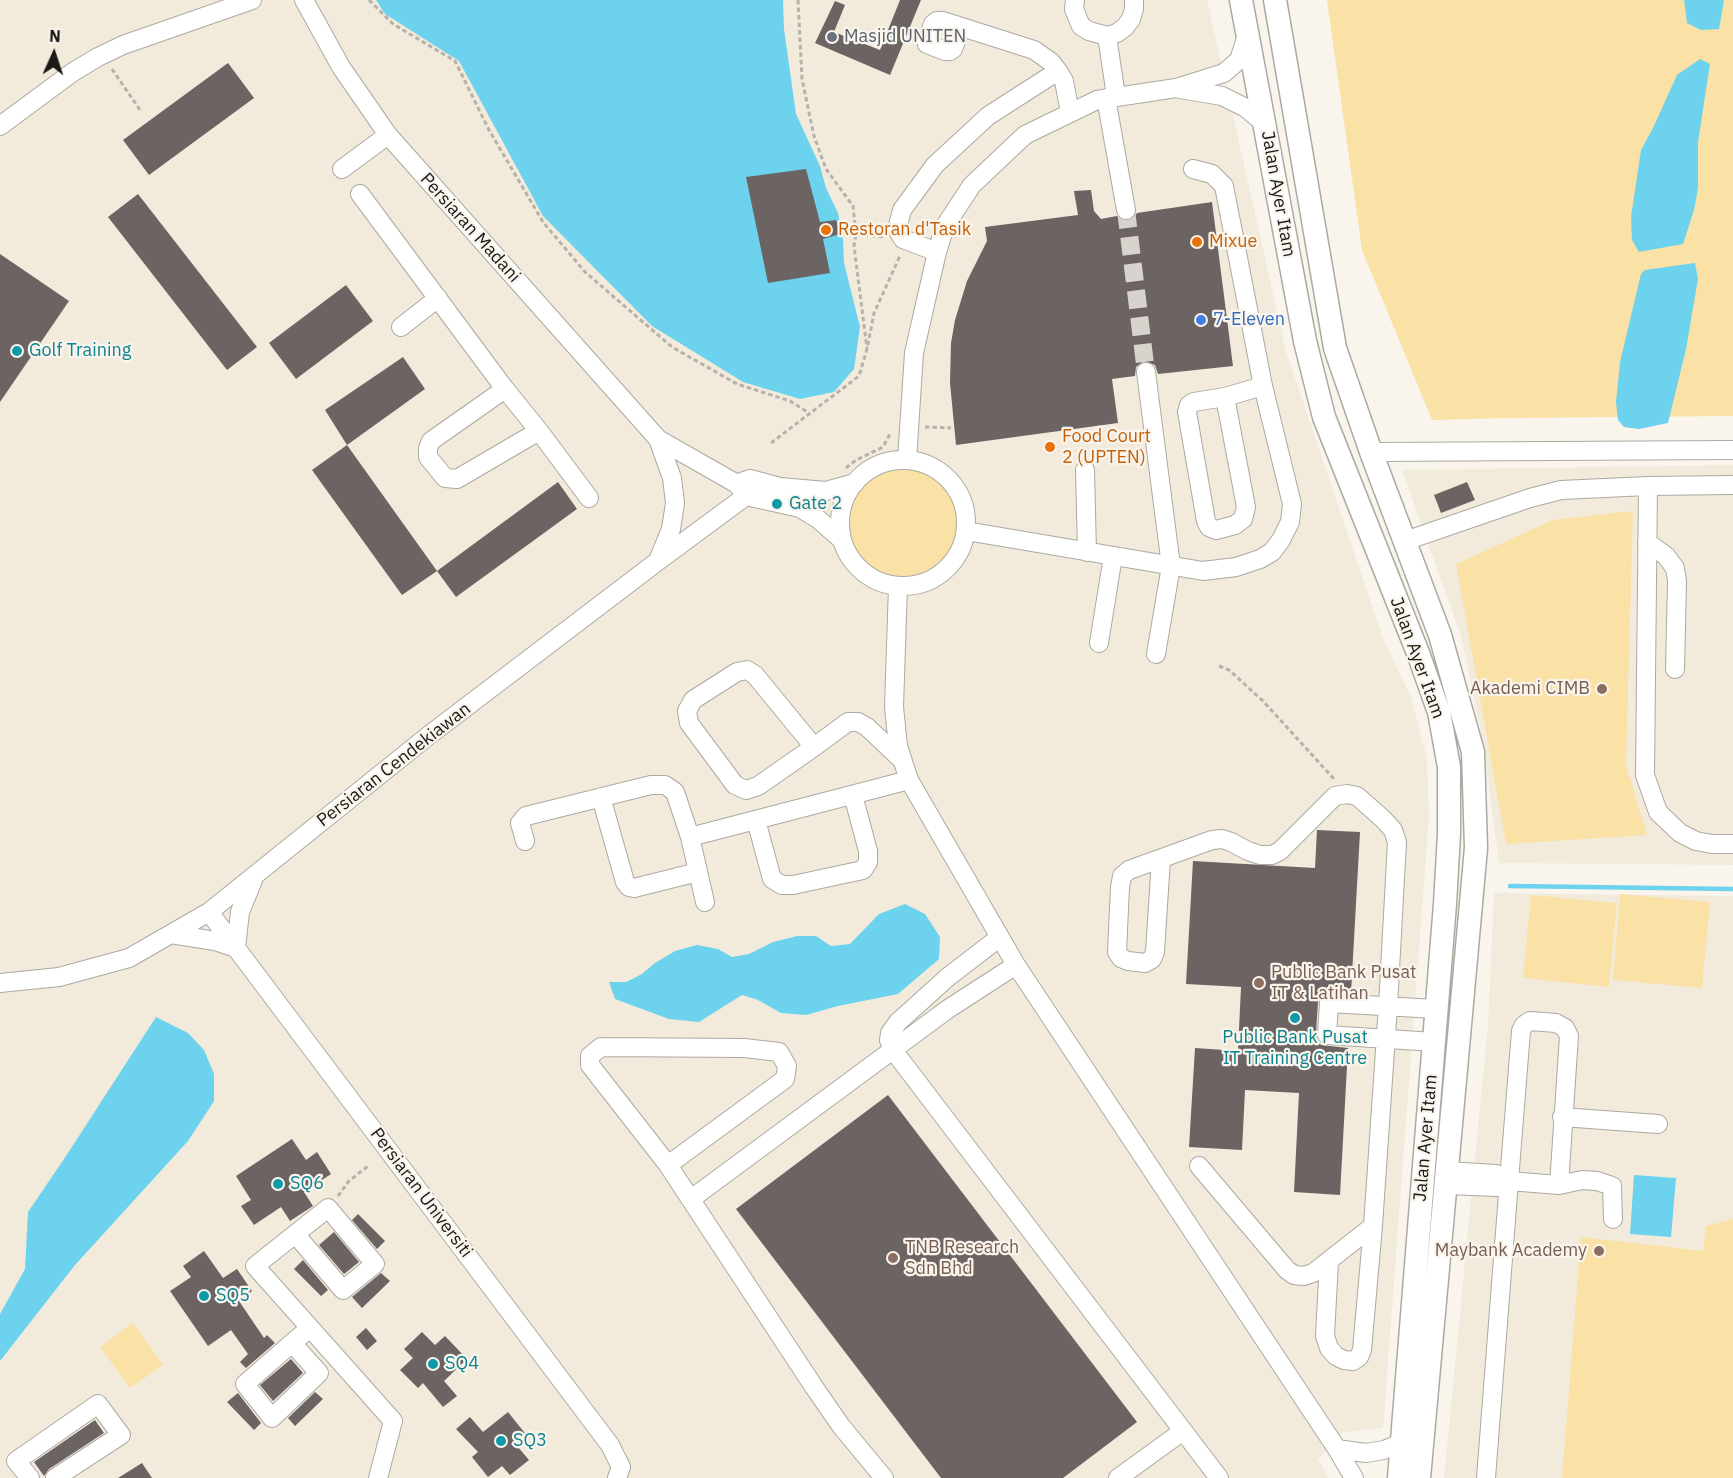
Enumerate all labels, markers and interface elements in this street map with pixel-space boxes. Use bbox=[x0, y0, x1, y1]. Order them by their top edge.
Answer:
north arrow bbox=[24, 24, 84, 84]
text: N bbox=[49, 26, 61, 46]
place label: Masjid UNITEN bbox=[844, 26, 966, 48]
marker: Masjid UNITEN bbox=[825, 30, 839, 44]
street label: Jalan Ayer Itam bbox=[1256, 129, 1300, 259]
street label: Persiaran Madani bbox=[415, 169, 525, 287]
place label: Restoran d'Tasik bbox=[838, 219, 971, 241]
marker: Restoran d'Tasik bbox=[819, 223, 833, 237]
place label: Mixue bbox=[1209, 231, 1257, 253]
marker: Mixue bbox=[1190, 235, 1204, 249]
place label: 7-Eleven bbox=[1213, 309, 1285, 331]
marker: 7-Eleven bbox=[1194, 313, 1208, 327]
place label: Golf Training bbox=[29, 340, 131, 362]
marker: Golf Training bbox=[10, 344, 24, 358]
place label: Food Court 2 (UPTEN) bbox=[1062, 426, 1151, 468]
marker: Food Court 2 (UPTEN) bbox=[1043, 440, 1057, 454]
place label: Gate 2 bbox=[789, 493, 842, 515]
marker: Gate 2 bbox=[770, 497, 784, 511]
street label: Jalan Ayer Itam bbox=[1385, 594, 1449, 722]
place label: Akademi CIMB bbox=[1470, 678, 1590, 700]
marker: Akademi CIMB bbox=[1595, 682, 1609, 696]
street label: Persiaran Cendekiawan bbox=[313, 698, 475, 832]
place label: Public Bank Pusat IT & Latihan bbox=[1271, 962, 1416, 1004]
marker: Public Bank Pusat IT & Latihan bbox=[1252, 976, 1266, 990]
marker: Public Bank Pusat IT Training Centre bbox=[1288, 1011, 1302, 1025]
place label: Public Bank Pusat IT Training Centre bbox=[1222, 1027, 1368, 1070]
street label: Jalan Ayer Itam bbox=[1410, 1074, 1442, 1202]
street label: Persiaran Universiti bbox=[365, 1124, 477, 1262]
place label: SQ6 bbox=[290, 1173, 324, 1195]
marker: SQ6 bbox=[271, 1177, 285, 1191]
place label: TNB Research Sdn Bhd bbox=[905, 1237, 1019, 1280]
place label: Maybank Academy bbox=[1435, 1240, 1587, 1262]
marker: Maybank Academy bbox=[1592, 1244, 1606, 1258]
marker: TNB Research Sdn Bhd bbox=[886, 1251, 900, 1265]
place label: SQ5 bbox=[216, 1285, 250, 1307]
marker: SQ5 bbox=[197, 1289, 211, 1303]
place label: SQ4 bbox=[445, 1353, 479, 1375]
marker: SQ4 bbox=[426, 1357, 440, 1371]
place label: SQ3 bbox=[513, 1430, 547, 1452]
marker: SQ3 bbox=[494, 1434, 508, 1448]

